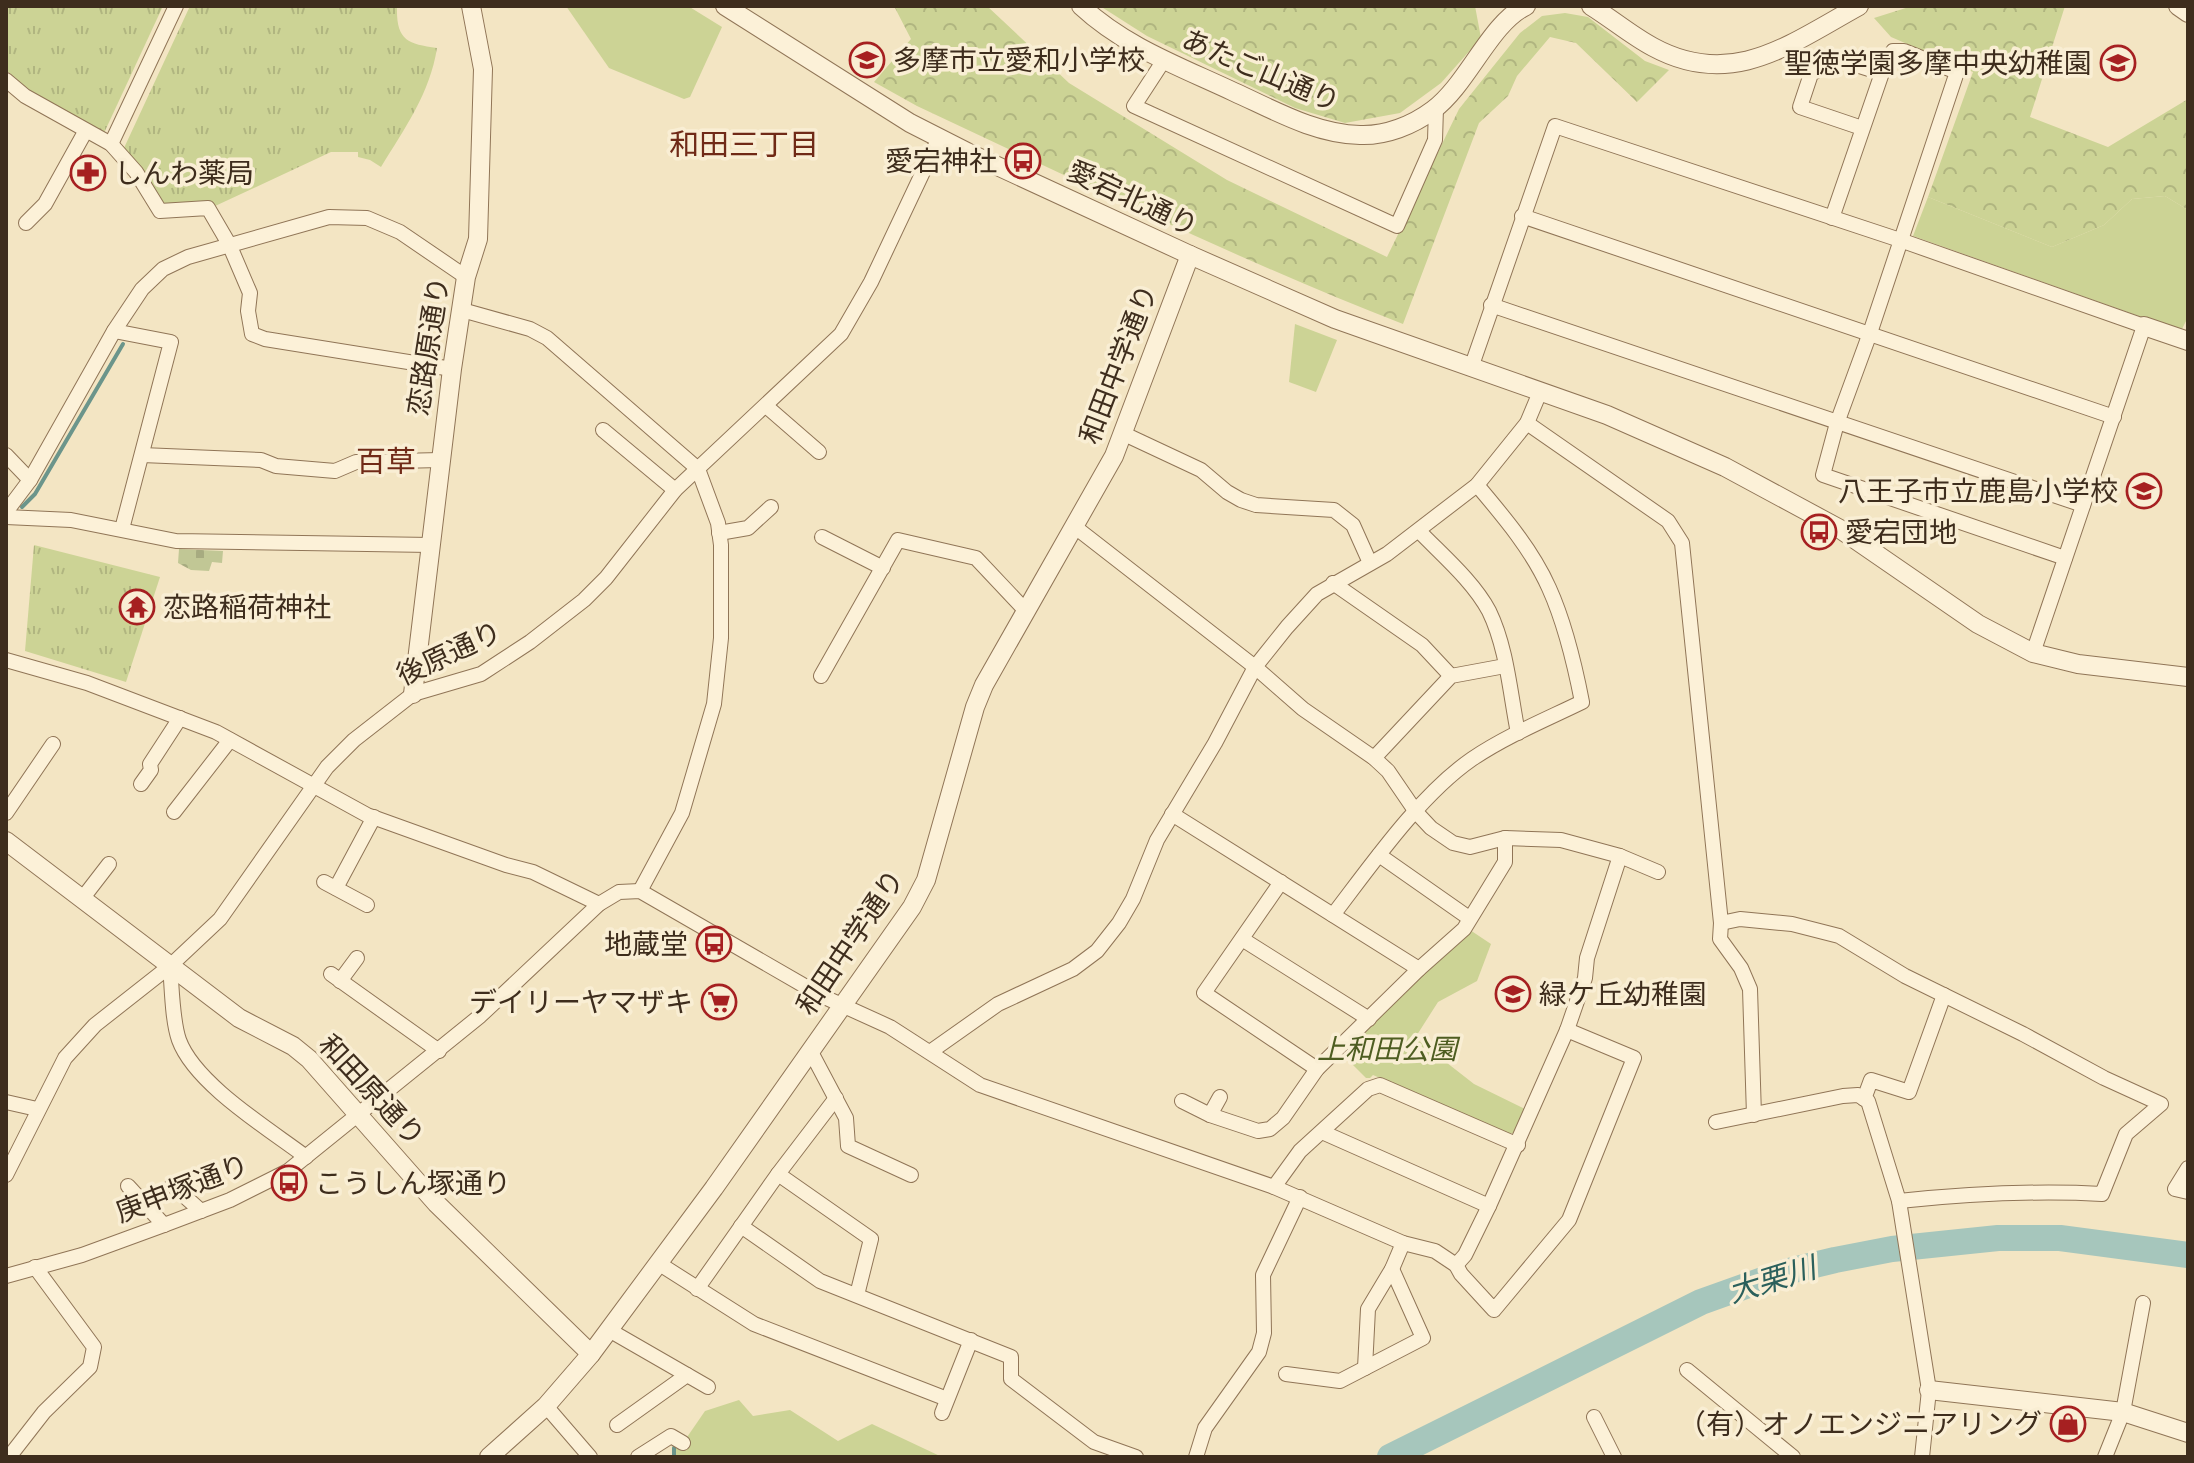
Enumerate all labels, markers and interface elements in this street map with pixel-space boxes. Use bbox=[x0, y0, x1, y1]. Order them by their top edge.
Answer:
street label: あたご山通り bbox=[1177, 22, 1345, 119]
school or university icon: 多摩市立愛和小学校 bbox=[848, 41, 886, 79]
place label: 多摩市立愛和小学校 bbox=[893, 43, 1145, 78]
school or university icon: 聖徳学園多摩中央幼稚園 bbox=[2099, 44, 2137, 82]
place label: 聖徳学園多摩中央幼稚園 bbox=[1784, 46, 2092, 81]
district label: 和田三丁目 bbox=[669, 126, 819, 163]
bus stop icon: 愛宕神社 bbox=[1004, 142, 1042, 180]
place label: 愛宕神社 bbox=[885, 144, 997, 179]
street label: 愛宕北通り bbox=[1062, 153, 1204, 244]
pharmacy icon: しんわ薬局 bbox=[69, 154, 107, 192]
place label: しんわ薬局 bbox=[114, 156, 254, 191]
street label: 恋路原通り bbox=[400, 274, 457, 418]
street label: 和田中学通り bbox=[1072, 279, 1165, 449]
district label: 百草 bbox=[356, 443, 416, 480]
school or university icon: 八王子市立鹿島小学校 bbox=[2125, 472, 2163, 510]
place label: 八王子市立鹿島小学校 bbox=[1838, 474, 2118, 509]
bus stop icon: 愛宕団地 bbox=[1800, 513, 1838, 551]
place label: 愛宕団地 bbox=[1845, 515, 1957, 550]
temple icon: 恋路稲荷神社 bbox=[118, 588, 156, 626]
place label: 恋路稲荷神社 bbox=[163, 590, 331, 625]
street label: 後原通り bbox=[391, 614, 507, 693]
street label: 和田中学通り bbox=[789, 863, 912, 1022]
bus stop icon: 地蔵堂 bbox=[695, 925, 733, 963]
place label: 地蔵堂 bbox=[604, 927, 688, 962]
school or university icon: 緑ケ丘幼稚園 bbox=[1494, 975, 1532, 1013]
place label: 緑ケ丘幼稚園 bbox=[1539, 977, 1707, 1012]
supermarket icon: デイリーヤマザキ bbox=[700, 983, 738, 1021]
place label: デイリーヤマザキ bbox=[469, 985, 693, 1020]
street label: 和田原通り bbox=[311, 1027, 432, 1153]
park label: 上和田公園 bbox=[1317, 1032, 1461, 1067]
street label: 庚申塚通り bbox=[111, 1147, 254, 1230]
bus stop icon: こうしん塚通り bbox=[270, 1164, 308, 1202]
place label: こうしん塚通り bbox=[315, 1166, 511, 1201]
water label: 大栗川 bbox=[1723, 1248, 1823, 1310]
shop icon: （有）オノエンジニアリング bbox=[2049, 1405, 2087, 1443]
place label: （有）オノエンジニアリング bbox=[1678, 1407, 2042, 1442]

